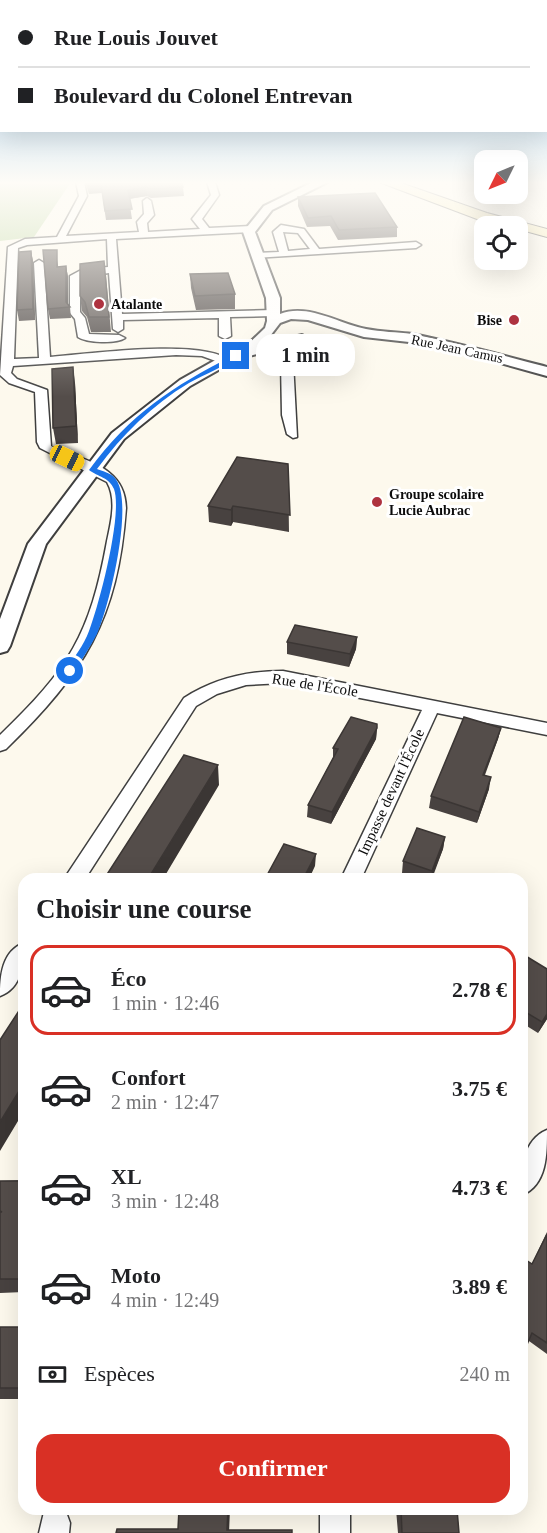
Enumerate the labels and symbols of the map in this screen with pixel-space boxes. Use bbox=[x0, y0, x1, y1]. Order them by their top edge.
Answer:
north arrow bbox=[474, 150, 528, 204]
marker: Atalante bbox=[92, 297, 106, 311]
place label: Atalante bbox=[111, 297, 162, 312]
place label: Bise bbox=[477, 313, 502, 328]
marker: Bise bbox=[507, 313, 521, 327]
street label: Rue Jean Camus bbox=[410, 332, 504, 366]
callout: 1 min bbox=[257, 335, 356, 377]
route end bbox=[222, 342, 249, 369]
car bbox=[47, 442, 87, 474]
place label: Groupe scolaire Lucie Aubrac bbox=[389, 487, 484, 518]
marker: Groupe scolaire Lucie Aubrac bbox=[370, 495, 384, 509]
route start bbox=[56, 657, 83, 684]
street label: Rue de l'École bbox=[271, 670, 359, 700]
street label: Impasse devant l'École bbox=[355, 726, 427, 858]

